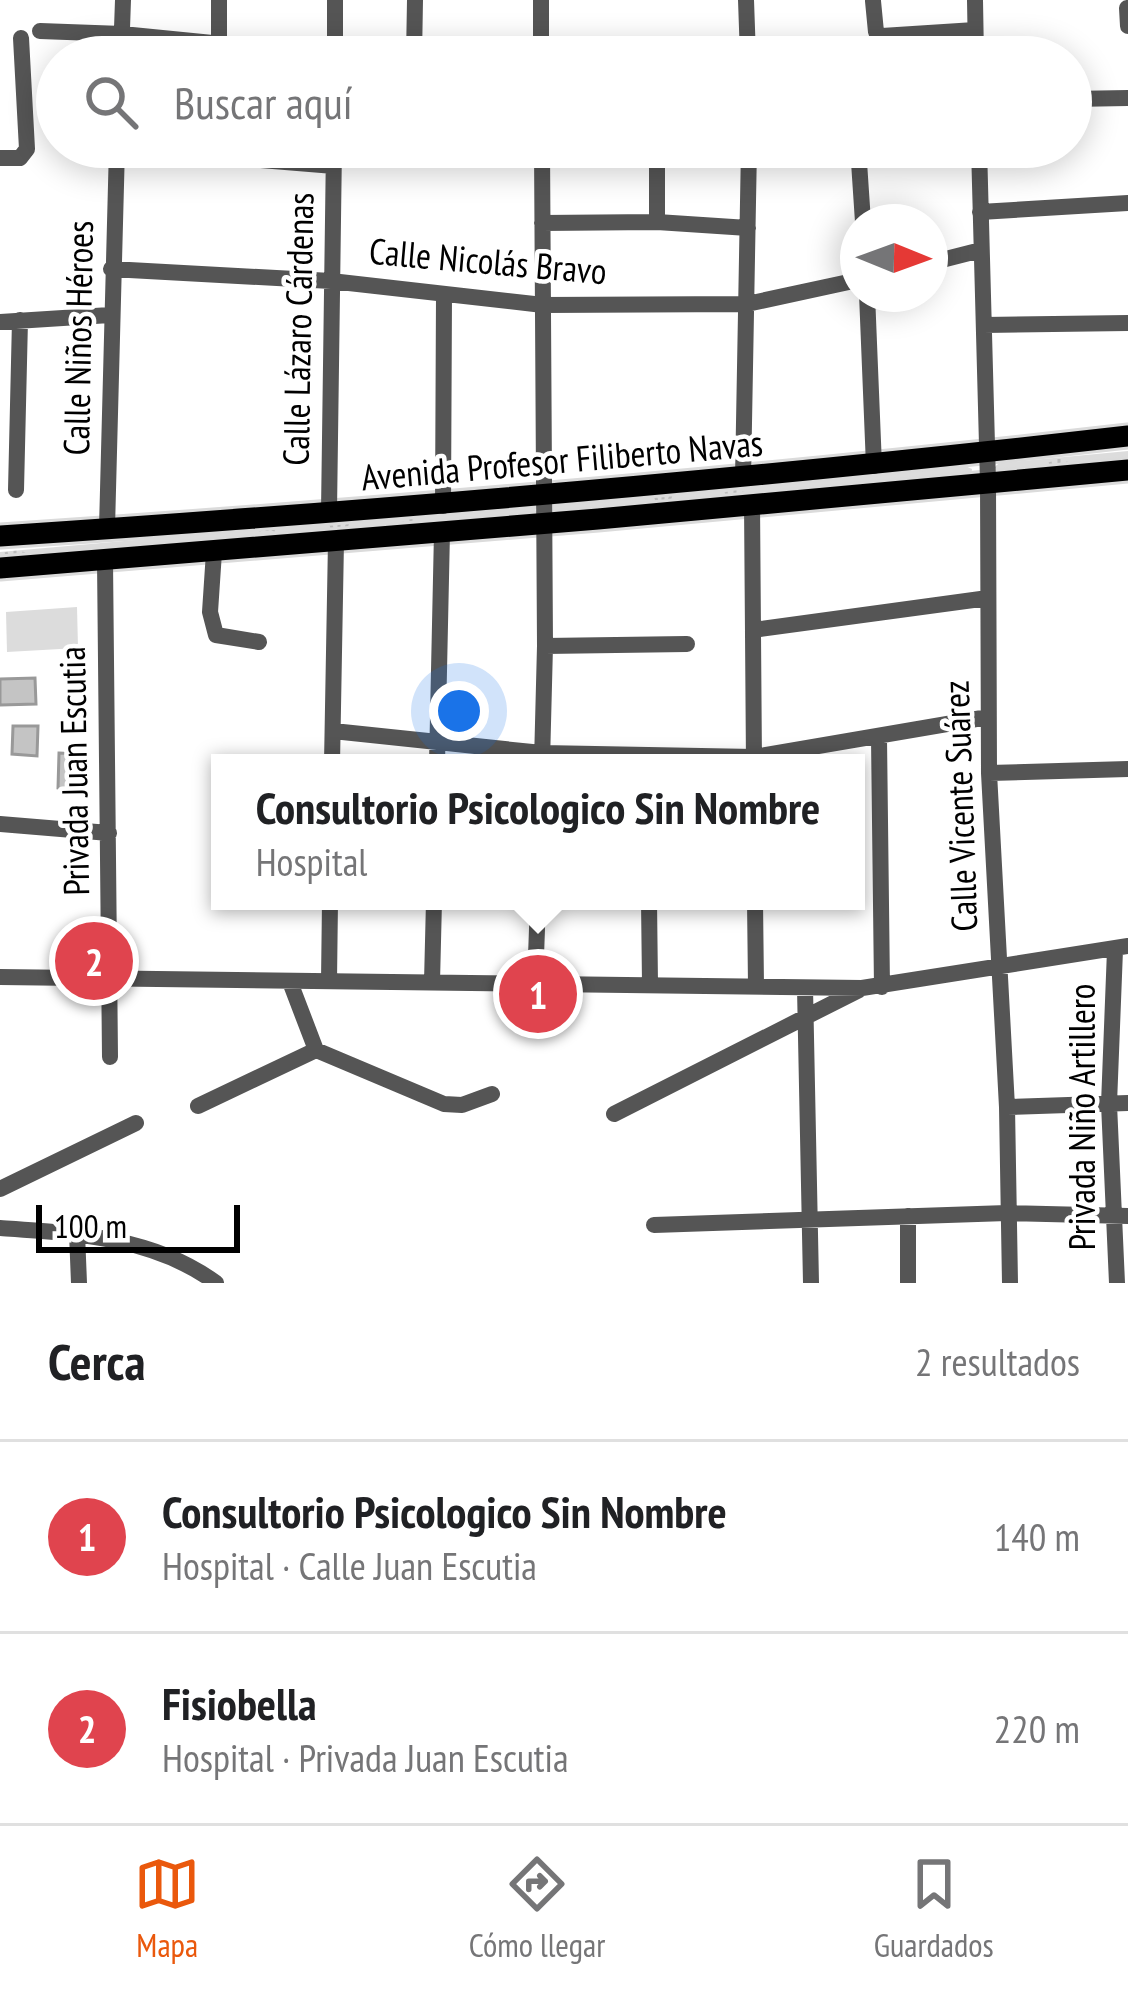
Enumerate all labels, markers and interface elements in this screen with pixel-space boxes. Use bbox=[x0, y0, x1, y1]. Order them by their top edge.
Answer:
search box bbox=[36, 36, 1092, 168]
icon: search bbox=[78, 69, 144, 135]
text: Buscar aquí bbox=[174, 73, 353, 131]
street label: Calle Lázaro Cárdenas bbox=[272, 192, 323, 466]
north arrow bbox=[840, 204, 948, 312]
street label: Calle Niños Héroes bbox=[52, 220, 103, 456]
street label: Calle Nicolás Bravo bbox=[367, 227, 609, 294]
street label: Avenida Profesor Filiberto Navas bbox=[359, 419, 765, 500]
street label: Privada Juan Escutia bbox=[48, 646, 99, 896]
street label: Calle Vicente Suárez bbox=[932, 680, 987, 932]
your location bbox=[429, 681, 489, 741]
popup bbox=[211, 754, 865, 910]
text: Consultorio Psicologico Sin Nombre bbox=[256, 778, 820, 836]
text: Hospital bbox=[256, 836, 367, 887]
pin: 2 bbox=[55, 916, 133, 1006]
pin: 1 bbox=[499, 949, 577, 1039]
street label: Privada Niño Artillero bbox=[1058, 984, 1105, 1250]
scale bar bbox=[36, 1199, 240, 1252]
text: 100 m bbox=[54, 1204, 127, 1247]
text: Cerca bbox=[48, 1328, 146, 1394]
text: 2 resultados bbox=[915, 1336, 1080, 1387]
text: Consultorio Psicologico Sin Nombre bbox=[162, 1482, 727, 1540]
text: 1 bbox=[78, 1511, 96, 1562]
text: 140 m bbox=[994, 1511, 1080, 1562]
text: Hospital · Calle Juan Escutia bbox=[162, 1540, 537, 1591]
text: Fisiobella bbox=[162, 1674, 317, 1732]
text: 2 bbox=[78, 1703, 96, 1754]
text: 220 m bbox=[994, 1703, 1080, 1754]
text: Hospital · Privada Juan Escutia bbox=[162, 1732, 569, 1783]
tab: Mapa bbox=[134, 1851, 200, 1966]
tab: Cómo llegar bbox=[469, 1851, 605, 1966]
tab: Guardados bbox=[874, 1851, 994, 1966]

